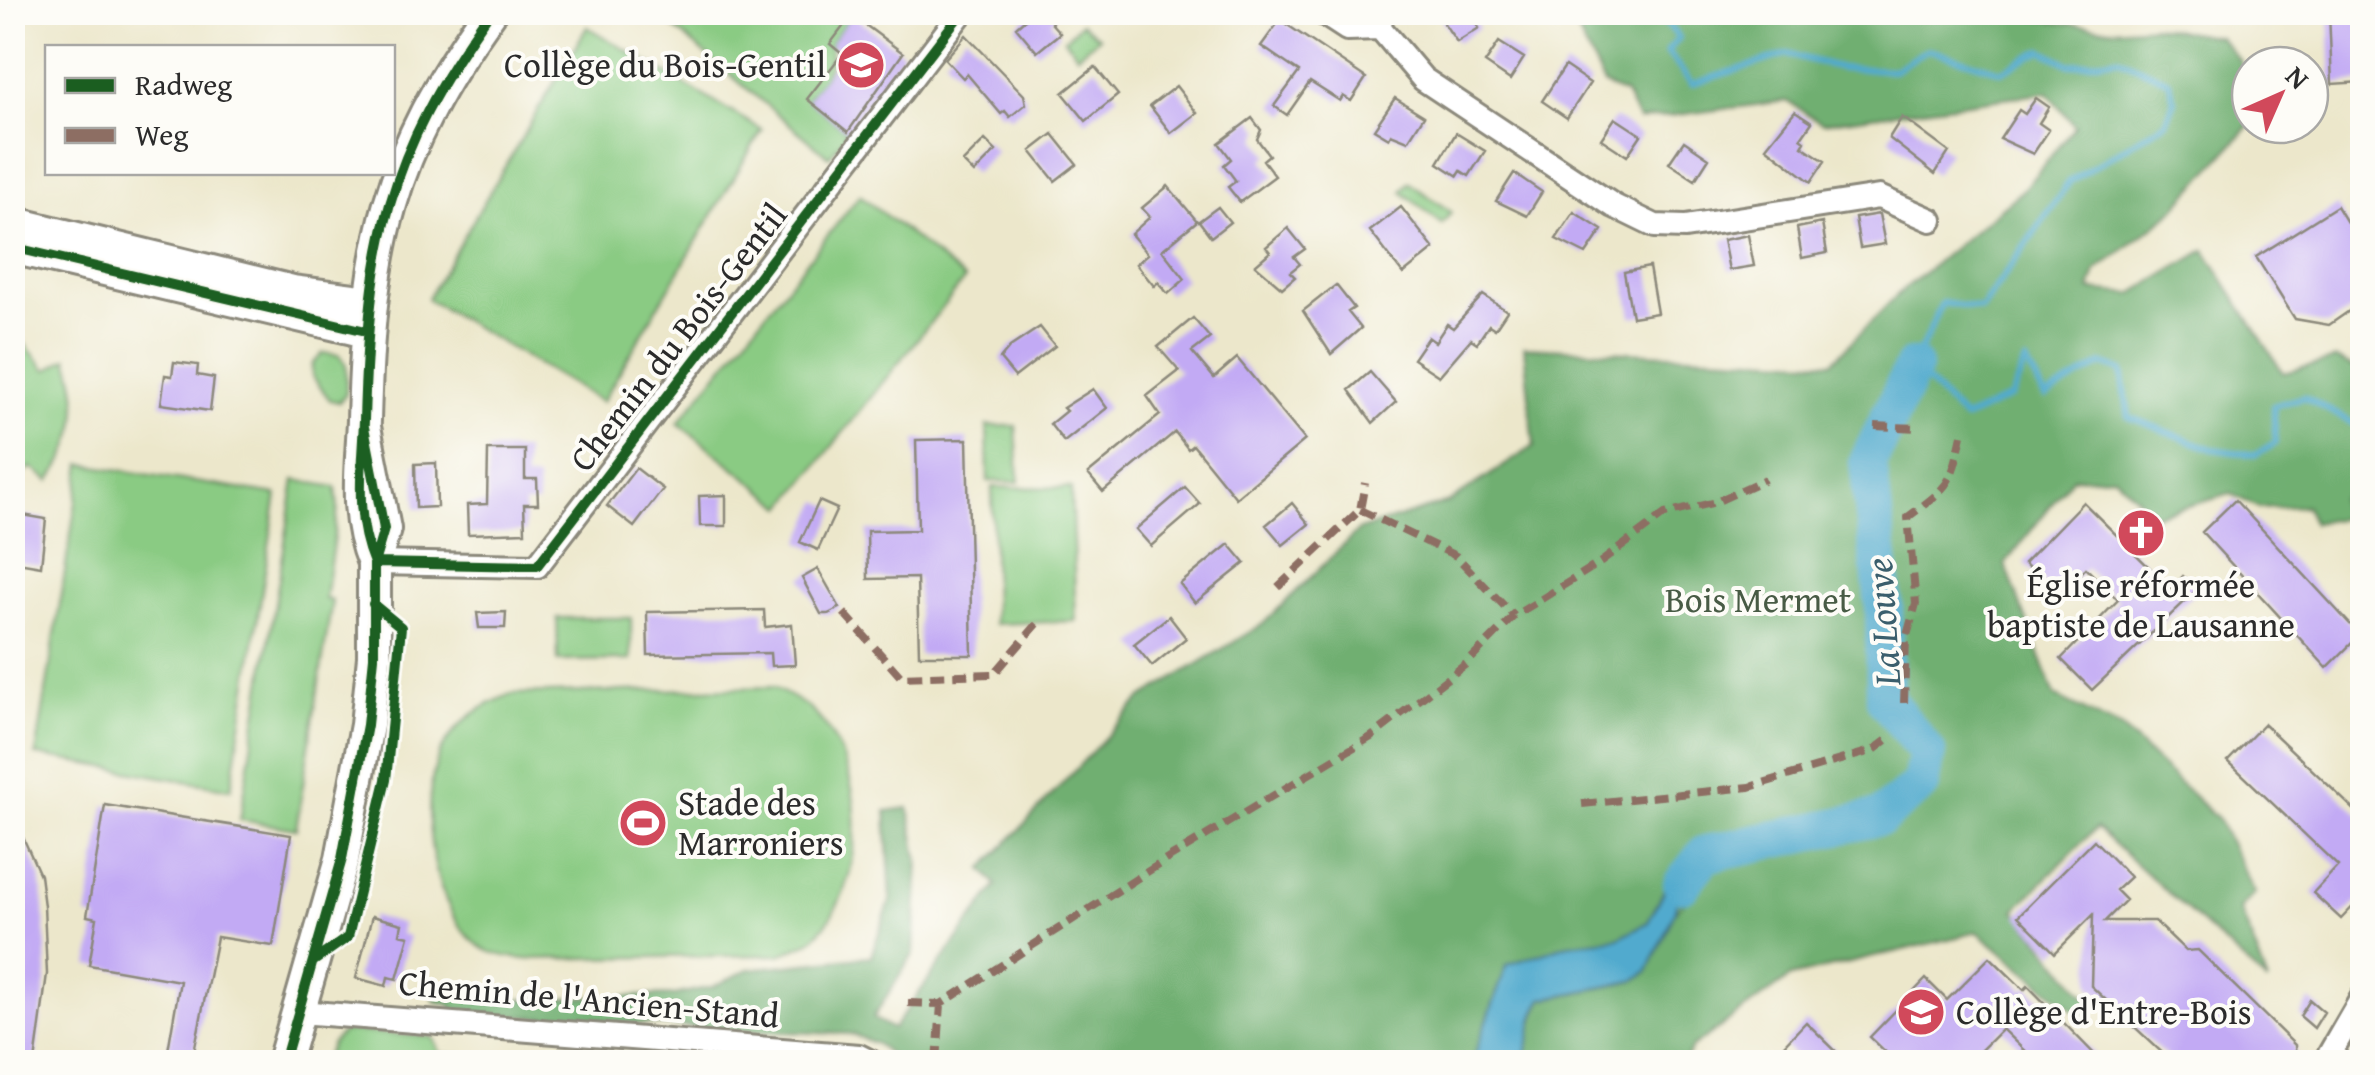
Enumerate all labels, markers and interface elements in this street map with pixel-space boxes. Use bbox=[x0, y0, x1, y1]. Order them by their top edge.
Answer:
place label: Collège du Bois-Gentil bbox=[504, 39, 826, 90]
school or university icon: Collège du Bois-Gentil bbox=[835, 39, 887, 91]
legend bbox=[45, 45, 395, 175]
north arrow bbox=[2230, 45, 2330, 145]
text: N bbox=[2277, 56, 2319, 98]
text: Radweg bbox=[135, 62, 232, 106]
text: Weg bbox=[135, 112, 188, 156]
street label: Chemin du Bois-Gentil bbox=[556, 191, 799, 482]
church icon: Église réformée baptiste de Lausanne bbox=[2115, 507, 2167, 559]
water label: La Louve bbox=[1850, 556, 1914, 689]
place label: Église réformée baptiste de Lausanne bbox=[1987, 559, 2295, 650]
park label: Bois Mermet bbox=[1665, 574, 1851, 625]
place label: Stade des Marroniers bbox=[678, 777, 844, 868]
sports icon: Stade des Marroniers bbox=[617, 797, 669, 849]
street label: Chemin de l'Ancien-Stand bbox=[397, 956, 781, 1041]
school or university icon: Collège d'Entre-Bois bbox=[1895, 986, 1947, 1038]
place label: Collège d'Entre-Bois bbox=[1956, 986, 2252, 1037]

